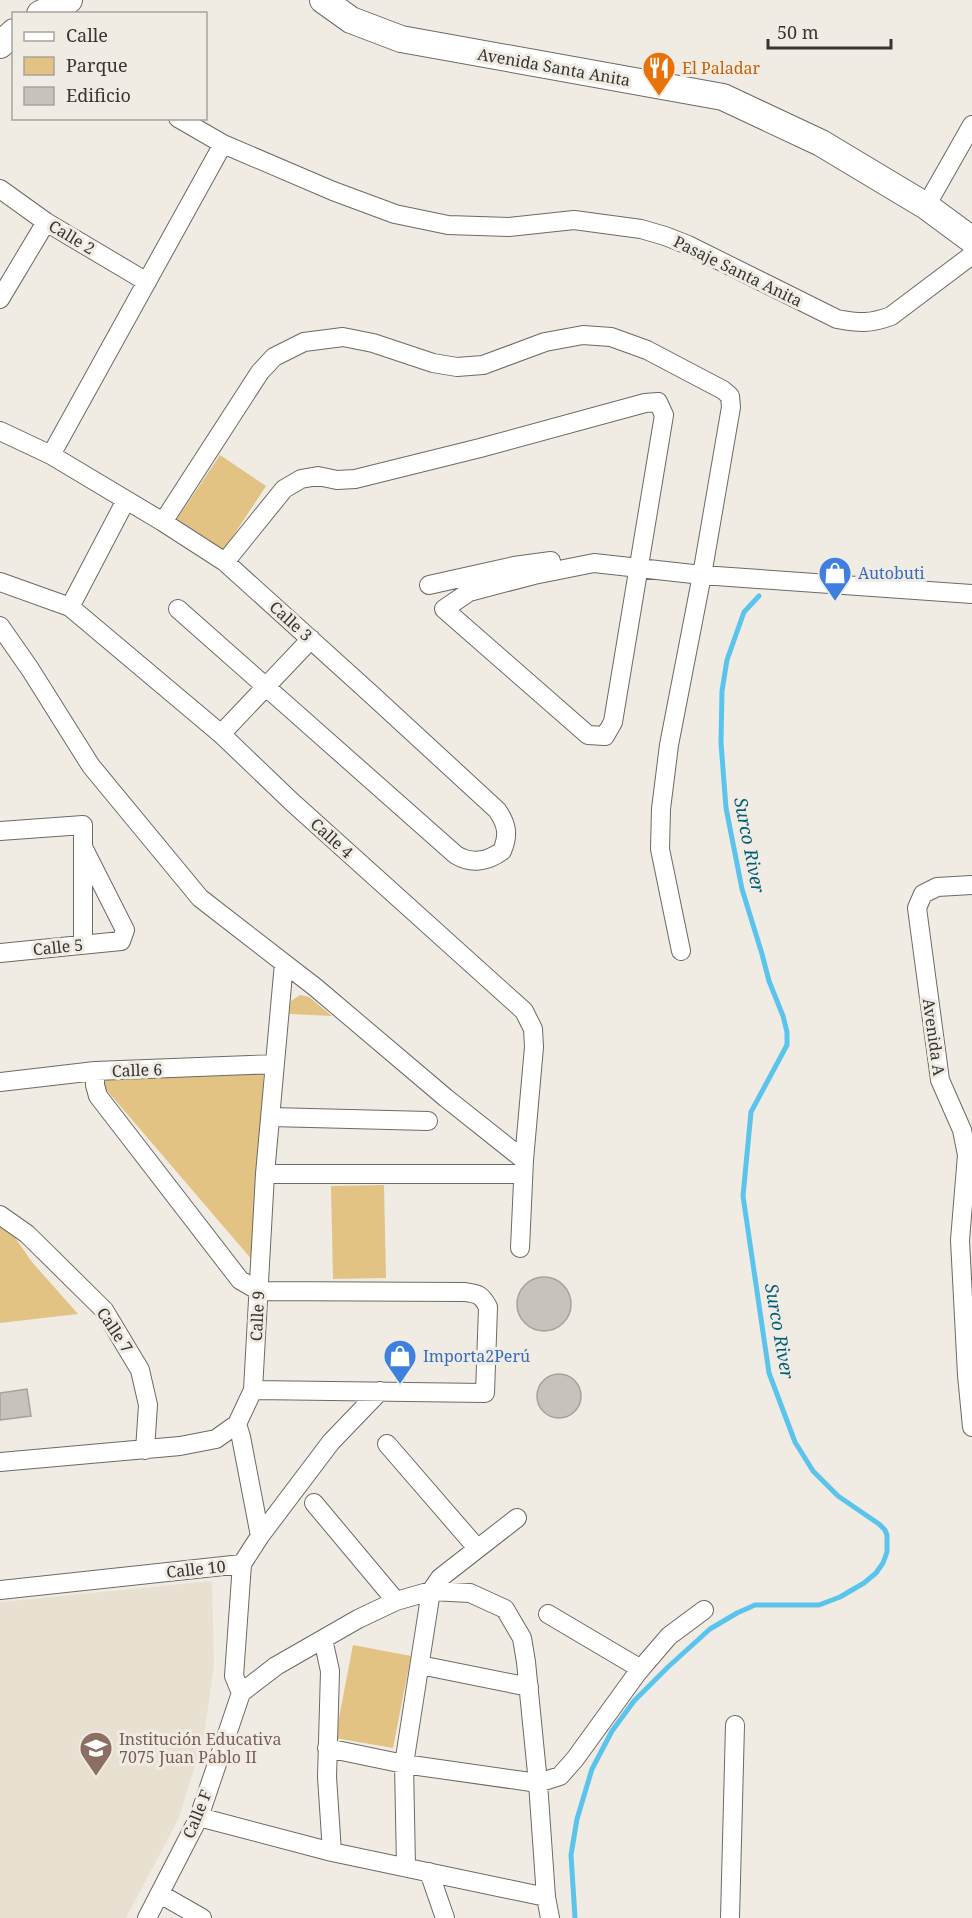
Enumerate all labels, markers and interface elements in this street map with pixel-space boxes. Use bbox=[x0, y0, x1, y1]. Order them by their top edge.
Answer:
legend bbox=[12, 12, 207, 120]
scale bar bbox=[768, 12, 891, 50]
text: 50 m bbox=[777, 20, 819, 44]
text: Calle bbox=[66, 23, 108, 47]
street label: Avenida Santa Anita bbox=[476, 43, 632, 91]
restaurant icon: El Paladar bbox=[641, 50, 677, 97]
text: Parque bbox=[66, 53, 128, 77]
place label: El Paladar bbox=[682, 57, 761, 79]
text: Edificio bbox=[66, 83, 131, 107]
street label: Calle 2 bbox=[45, 215, 99, 259]
street label: Pasaje Santa Anita bbox=[670, 230, 806, 312]
shop icon: Autobuti bbox=[817, 555, 853, 602]
place label: Autobuti bbox=[858, 562, 925, 584]
street label: Calle 3 bbox=[265, 596, 317, 646]
water label: Surco River bbox=[729, 795, 771, 895]
street label: Calle 4 bbox=[306, 813, 358, 863]
street label: Calle 5 bbox=[32, 933, 84, 961]
street label: Avenida A bbox=[918, 997, 950, 1078]
street label: Calle 6 bbox=[111, 1058, 163, 1082]
water label: Surco River bbox=[760, 1281, 800, 1381]
street label: Calle 9 bbox=[245, 1290, 269, 1342]
street label: Calle 7 bbox=[92, 1303, 138, 1357]
shop icon: Importa2Perú bbox=[382, 1338, 418, 1385]
place label: Importa2Perú bbox=[423, 1345, 530, 1367]
street label: Calle 10 bbox=[165, 1555, 227, 1583]
place label: Institución Educativa 7075 Juan Pablo II bbox=[119, 1728, 282, 1768]
school or university icon: Institución Educativa 7075 Juan Pablo II bbox=[78, 1730, 114, 1777]
street label: Calle F bbox=[177, 1786, 217, 1842]

